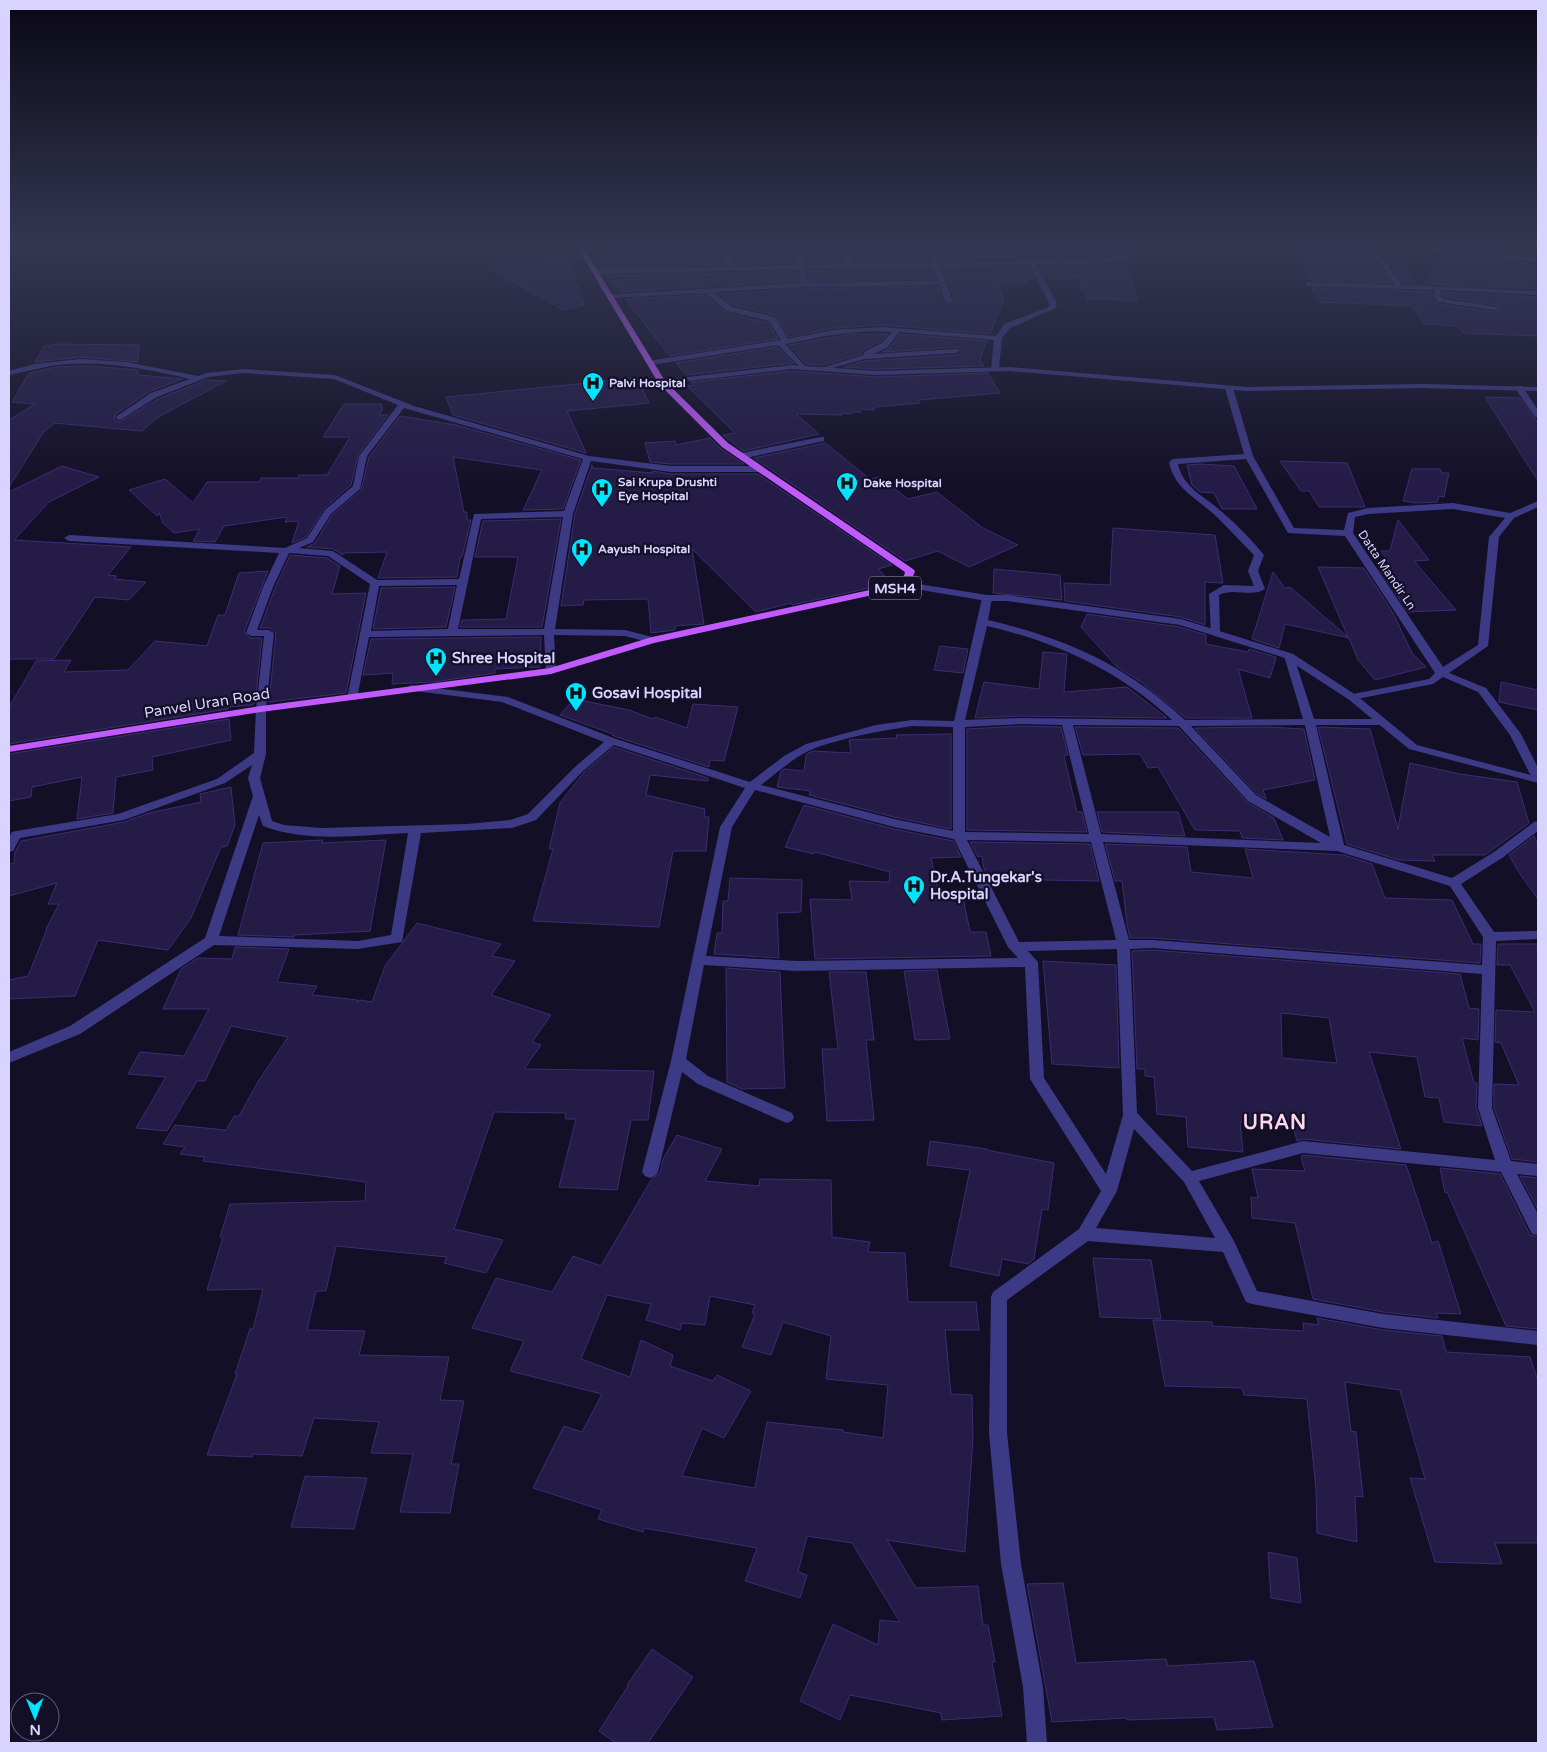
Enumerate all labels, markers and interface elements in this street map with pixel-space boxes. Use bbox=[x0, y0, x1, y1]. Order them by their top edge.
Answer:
hospital icon: Palvi Hospital bbox=[581, 371, 605, 402]
place label: Palvi Hospital bbox=[609, 376, 686, 391]
hospital icon: Dake Hospital bbox=[835, 471, 859, 502]
place label: Sai Krupa Drushti Eye Hospital bbox=[618, 475, 717, 504]
place label: Dake Hospital bbox=[863, 476, 942, 491]
hospital icon: Sai Krupa Drushti Eye Hospital bbox=[590, 477, 614, 508]
street label: Datta Mandir Ln bbox=[1355, 528, 1419, 612]
hospital icon: Aayush Hospital bbox=[570, 537, 594, 568]
place label: Aayush Hospital bbox=[598, 542, 690, 557]
road number: MSH4 bbox=[869, 576, 921, 600]
hospital icon: Shree Hospital bbox=[424, 646, 448, 677]
place label: Shree Hospital bbox=[452, 649, 555, 668]
hospital icon: Gosavi Hospital bbox=[564, 681, 588, 712]
street label: Panvel Uran Road bbox=[143, 684, 271, 722]
place label: Gosavi Hospital bbox=[592, 684, 702, 703]
place label: Dr.A.Tungekar's Hospital bbox=[930, 868, 1042, 904]
hospital icon: Dr.A.Tungekar's Hospital bbox=[902, 874, 926, 905]
district label: URAN bbox=[1243, 1111, 1307, 1135]
north arrow bbox=[10, 1692, 60, 1742]
text: N bbox=[29, 1721, 41, 1738]

